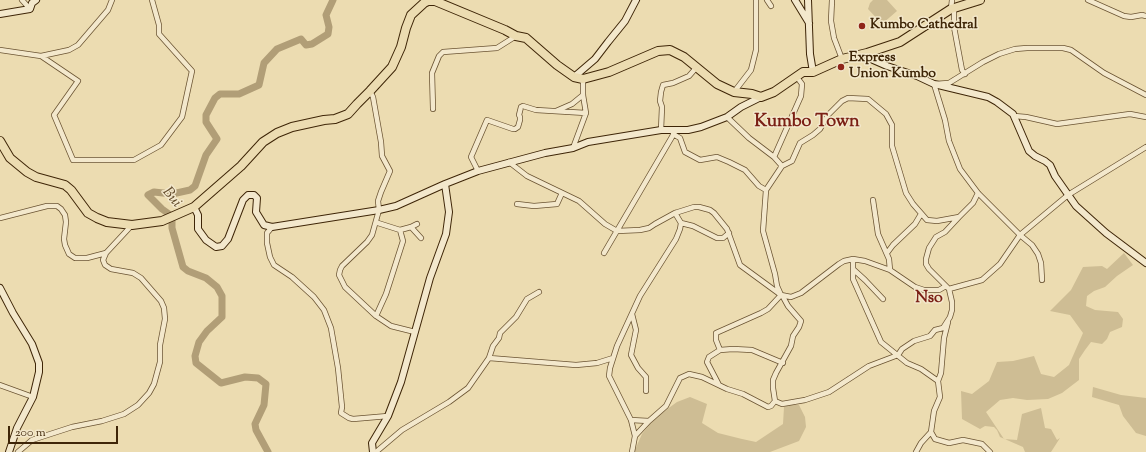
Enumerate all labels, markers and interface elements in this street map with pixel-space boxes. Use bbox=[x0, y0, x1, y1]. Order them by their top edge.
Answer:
place label: Kumbo Cathedral bbox=[870, 18, 978, 34]
marker: Kumbo Cathedral bbox=[857, 21, 867, 31]
place label: Express Union Kumbo bbox=[849, 51, 936, 84]
marker: Express Union Kumbo bbox=[836, 62, 846, 72]
district label: Kumbo Town bbox=[754, 112, 860, 134]
water label: Bui bbox=[157, 184, 185, 212]
district label: Nso bbox=[915, 289, 943, 309]
scale bar bbox=[10, 418, 120, 444]
text: 200 m bbox=[15, 424, 46, 442]

